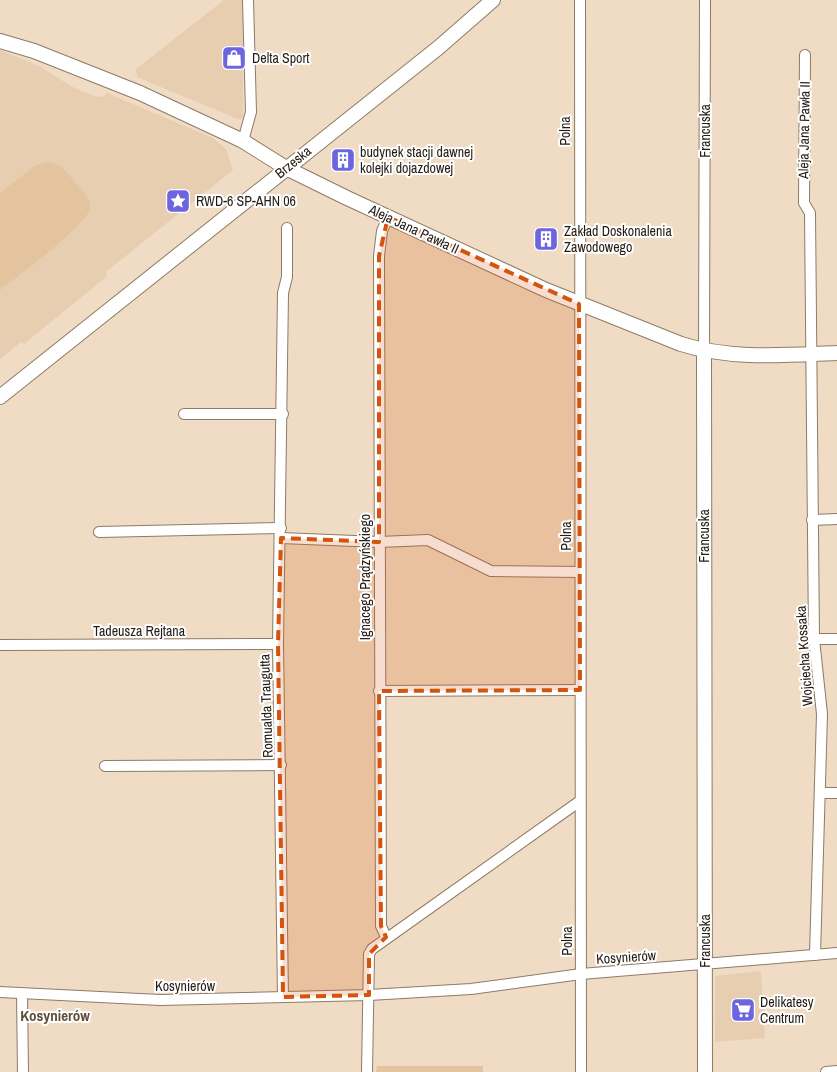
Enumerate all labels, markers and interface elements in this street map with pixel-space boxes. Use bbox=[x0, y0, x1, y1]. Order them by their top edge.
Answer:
shop icon: Delta Sport bbox=[221, 45, 247, 71]
place label: Delta Sport bbox=[252, 49, 309, 67]
street label: Aleja Jana Pawła II bbox=[794, 81, 814, 180]
street label: Francuska bbox=[696, 104, 714, 158]
street label: Polna bbox=[556, 116, 574, 146]
street label: Brzeska bbox=[271, 142, 315, 182]
place label: budynek stacji dawnej kolejki dojazdowej bbox=[360, 143, 473, 177]
building icon: budynek stacji dawnej kolejki dojazdowej bbox=[330, 147, 356, 173]
place icon: RWD-6 SP-AHN 06 bbox=[165, 188, 191, 214]
place label: RWD-6 SP-AHN 06 bbox=[196, 192, 296, 210]
street label: Aleja Jana Pawła II bbox=[365, 200, 462, 258]
place label: Zakład Doskonalenia Zawodowego bbox=[564, 222, 672, 256]
building icon: Zakład Doskonalenia Zawodowego bbox=[533, 226, 559, 252]
street label: Francuska bbox=[695, 509, 713, 563]
street label: Ignacego Prądzyńskiego bbox=[356, 514, 374, 640]
street label: Polna bbox=[557, 521, 575, 551]
street label: Wojciecha Kossaka bbox=[791, 605, 816, 707]
street label: Tadeusza Rejtana bbox=[93, 622, 186, 640]
street label: Romualda Traugutta bbox=[255, 653, 277, 758]
street label: Francuska bbox=[696, 914, 714, 968]
street label: Polna bbox=[558, 926, 576, 956]
street label: Kosynierów bbox=[595, 946, 657, 968]
street label: Kosynierów bbox=[155, 977, 216, 995]
place label: Delikatesy Centrum bbox=[760, 993, 814, 1027]
supermarket icon: Delikatesy Centrum bbox=[730, 997, 756, 1023]
district label: Kosynierów bbox=[20, 1005, 90, 1026]

